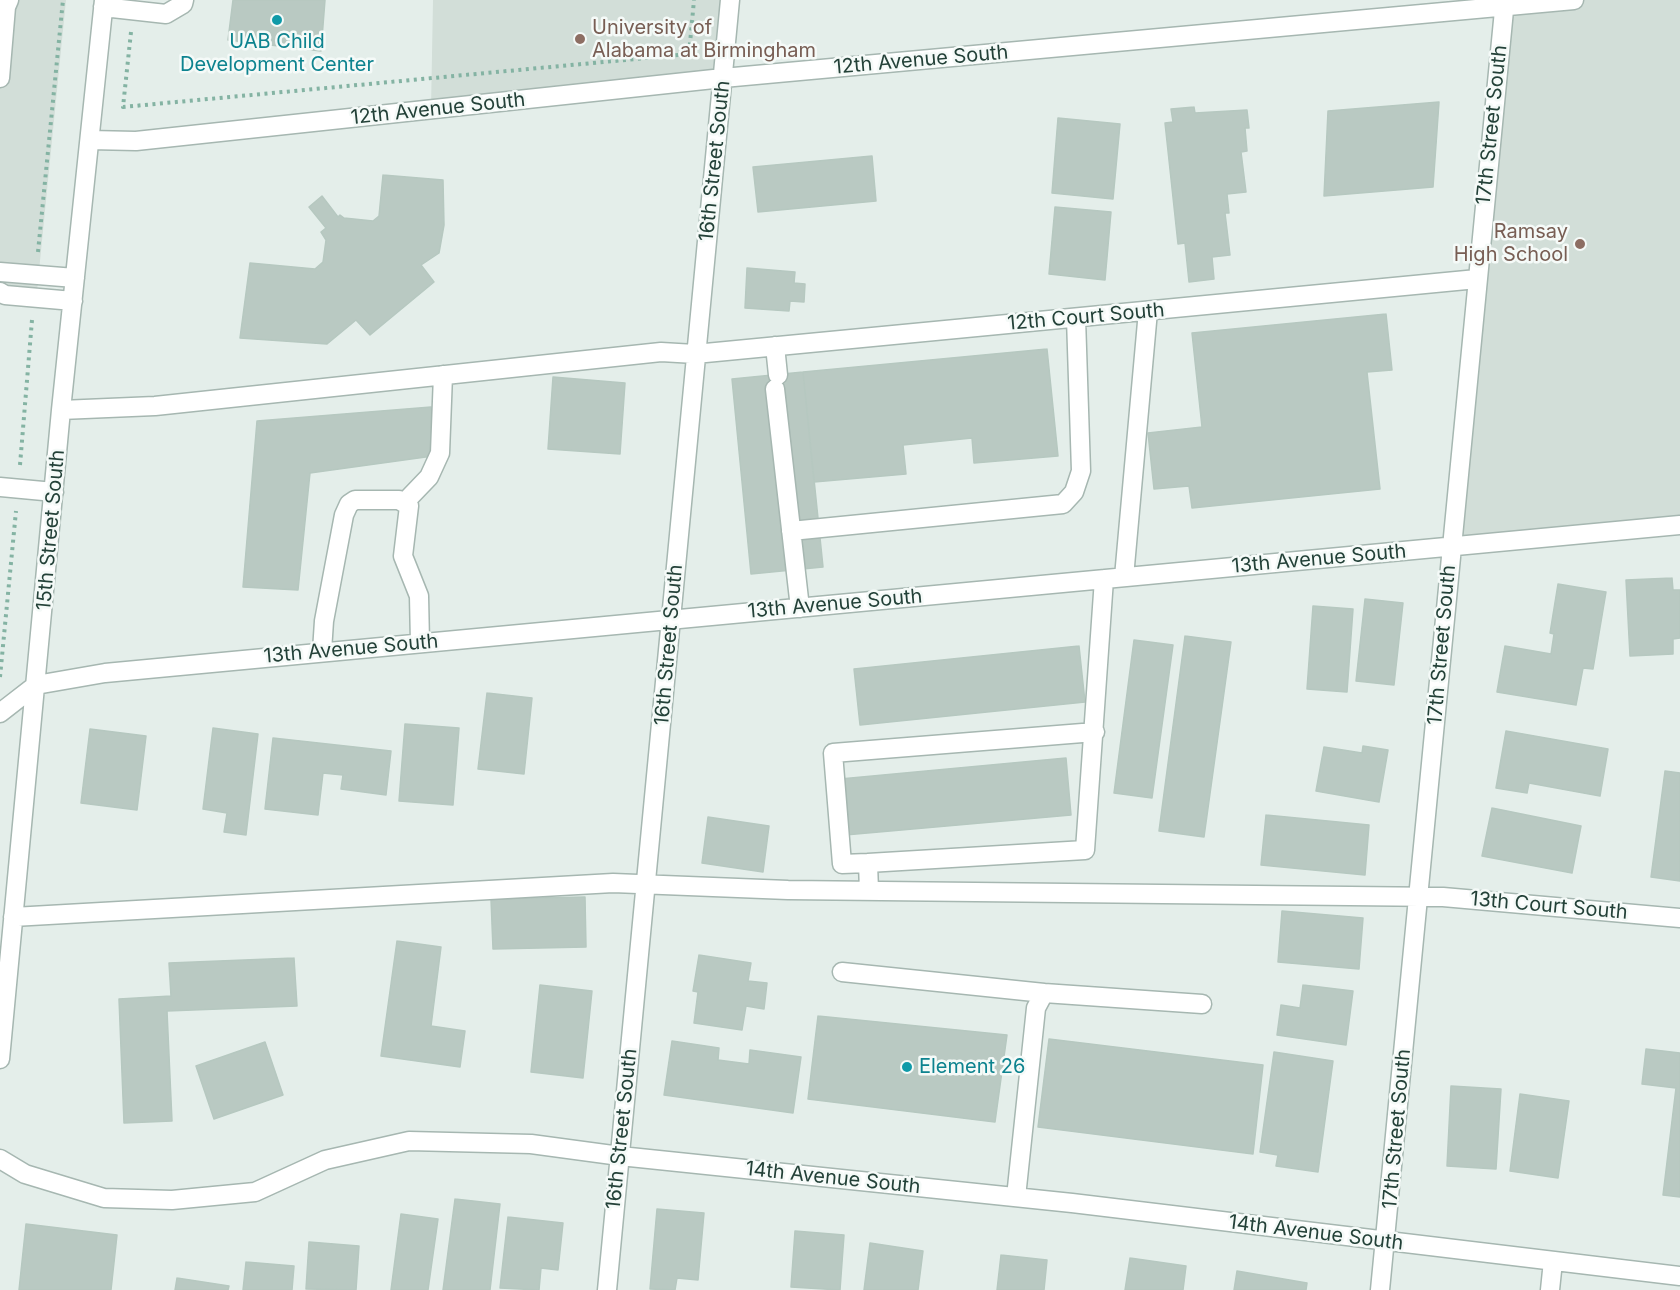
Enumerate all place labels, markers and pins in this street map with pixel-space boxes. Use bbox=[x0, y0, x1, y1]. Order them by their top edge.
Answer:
marker: UAB Child Development Center bbox=[270, 13, 284, 27]
place label: University of Alabama at Birmingham bbox=[592, 16, 816, 63]
place label: UAB Child Development Center bbox=[180, 30, 374, 77]
marker: University of Alabama at Birmingham bbox=[573, 32, 587, 46]
place label: Ramsay High School bbox=[1454, 220, 1568, 267]
marker: Ramsay High School bbox=[1573, 237, 1587, 251]
place label: Element 26 bbox=[919, 1055, 1025, 1079]
marker: Element 26 bbox=[900, 1060, 914, 1074]

